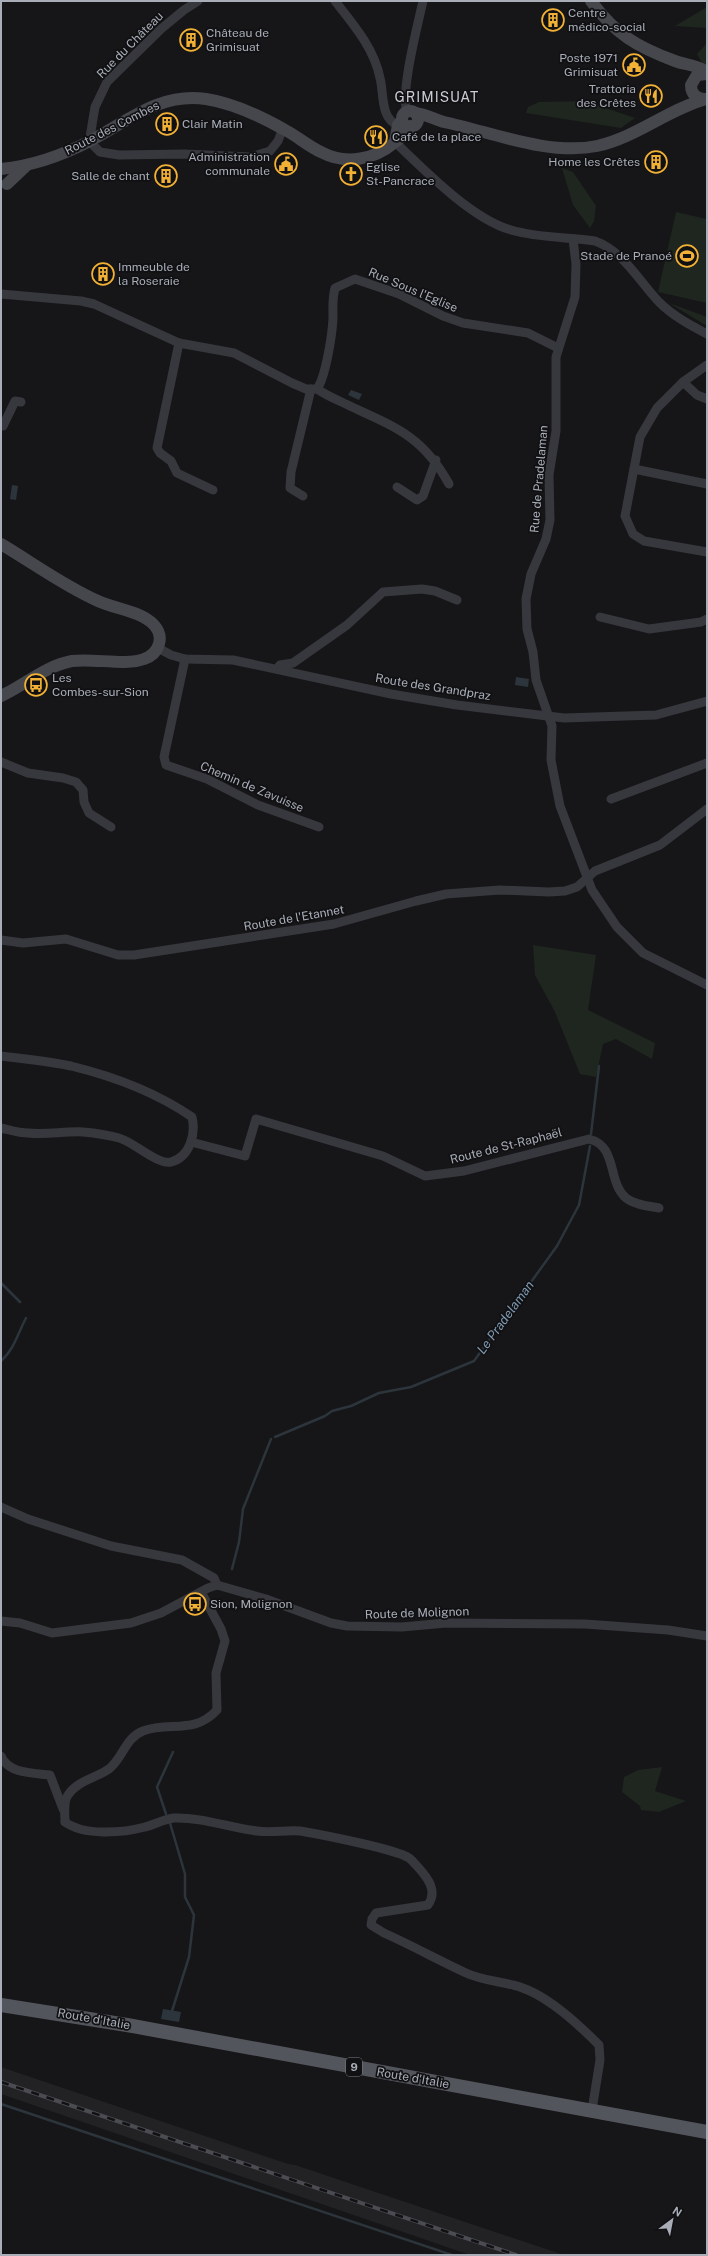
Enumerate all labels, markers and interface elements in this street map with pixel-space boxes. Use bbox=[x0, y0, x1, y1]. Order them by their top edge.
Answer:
place label: Centre médico-social bbox=[568, 6, 646, 34]
building icon: Centre médico-social bbox=[540, 7, 566, 33]
street label: Rue du Château bbox=[94, 9, 166, 81]
place label: Château de Grimisuat bbox=[206, 26, 269, 54]
building icon: Château de Grimisuat bbox=[178, 27, 204, 53]
place label: Poste 1971 Grimisuat bbox=[559, 51, 618, 79]
public building icon: Poste 1971 Grimisuat bbox=[621, 52, 647, 78]
place label: Trattoria des Crêtes bbox=[576, 82, 636, 110]
restaurant icon: Trattoria des Crêtes bbox=[638, 83, 664, 109]
district label: GRIMISUAT bbox=[395, 89, 479, 105]
street label: Route des Combes bbox=[63, 98, 161, 158]
building icon: Clair Matin bbox=[154, 111, 180, 137]
place label: Clair Matin bbox=[182, 117, 243, 131]
restaurant icon: Café de la place bbox=[363, 124, 389, 150]
place label: Café de la place bbox=[392, 130, 482, 144]
building icon: Home les Crêtes bbox=[643, 149, 669, 175]
place label: Administration communale bbox=[188, 150, 270, 178]
public building icon: Administration communale bbox=[273, 151, 299, 177]
place label: Home les Crêtes bbox=[548, 155, 640, 169]
place label: Eglise St-Pancrace bbox=[366, 160, 435, 188]
church icon: Eglise St-Pancrace bbox=[338, 161, 364, 187]
building icon: Salle de chant bbox=[153, 163, 179, 189]
place label: Salle de chant bbox=[71, 169, 150, 183]
sports icon: Stade de Pranoé bbox=[674, 243, 700, 269]
place label: Stade de Pranoé bbox=[580, 249, 672, 263]
place label: Immeuble de la Roseraie bbox=[118, 260, 190, 288]
building icon: Immeuble de la Roseraie bbox=[90, 261, 116, 287]
street label: Rue Sous l'Eglise bbox=[366, 265, 460, 315]
street label: Rue de Pradelaman bbox=[527, 424, 551, 533]
place label: Les Combes-sur-Sion bbox=[52, 671, 149, 699]
street label: Route des Grandpraz bbox=[374, 671, 492, 703]
bus stop icon: Les Combes-sur-Sion bbox=[23, 672, 49, 698]
street label: Chemin de Zavuisse bbox=[198, 759, 306, 815]
street label: Route de l'Etannet bbox=[243, 902, 346, 934]
street label: Route de St-Raphaël bbox=[449, 1125, 564, 1167]
water label: Le Pradelaman bbox=[474, 1278, 537, 1357]
bus stop icon: Sion, Molignon bbox=[182, 1591, 208, 1617]
place label: Sion, Molignon bbox=[210, 1597, 292, 1611]
street label: Route de Molignon bbox=[365, 1604, 469, 1622]
street label: Route d'Italie bbox=[57, 2006, 132, 2032]
road number: 9 bbox=[346, 2058, 362, 2076]
street label: Route d'Italie bbox=[376, 2065, 451, 2091]
north arrow bbox=[652, 2200, 692, 2240]
text: N bbox=[670, 2204, 684, 2219]

